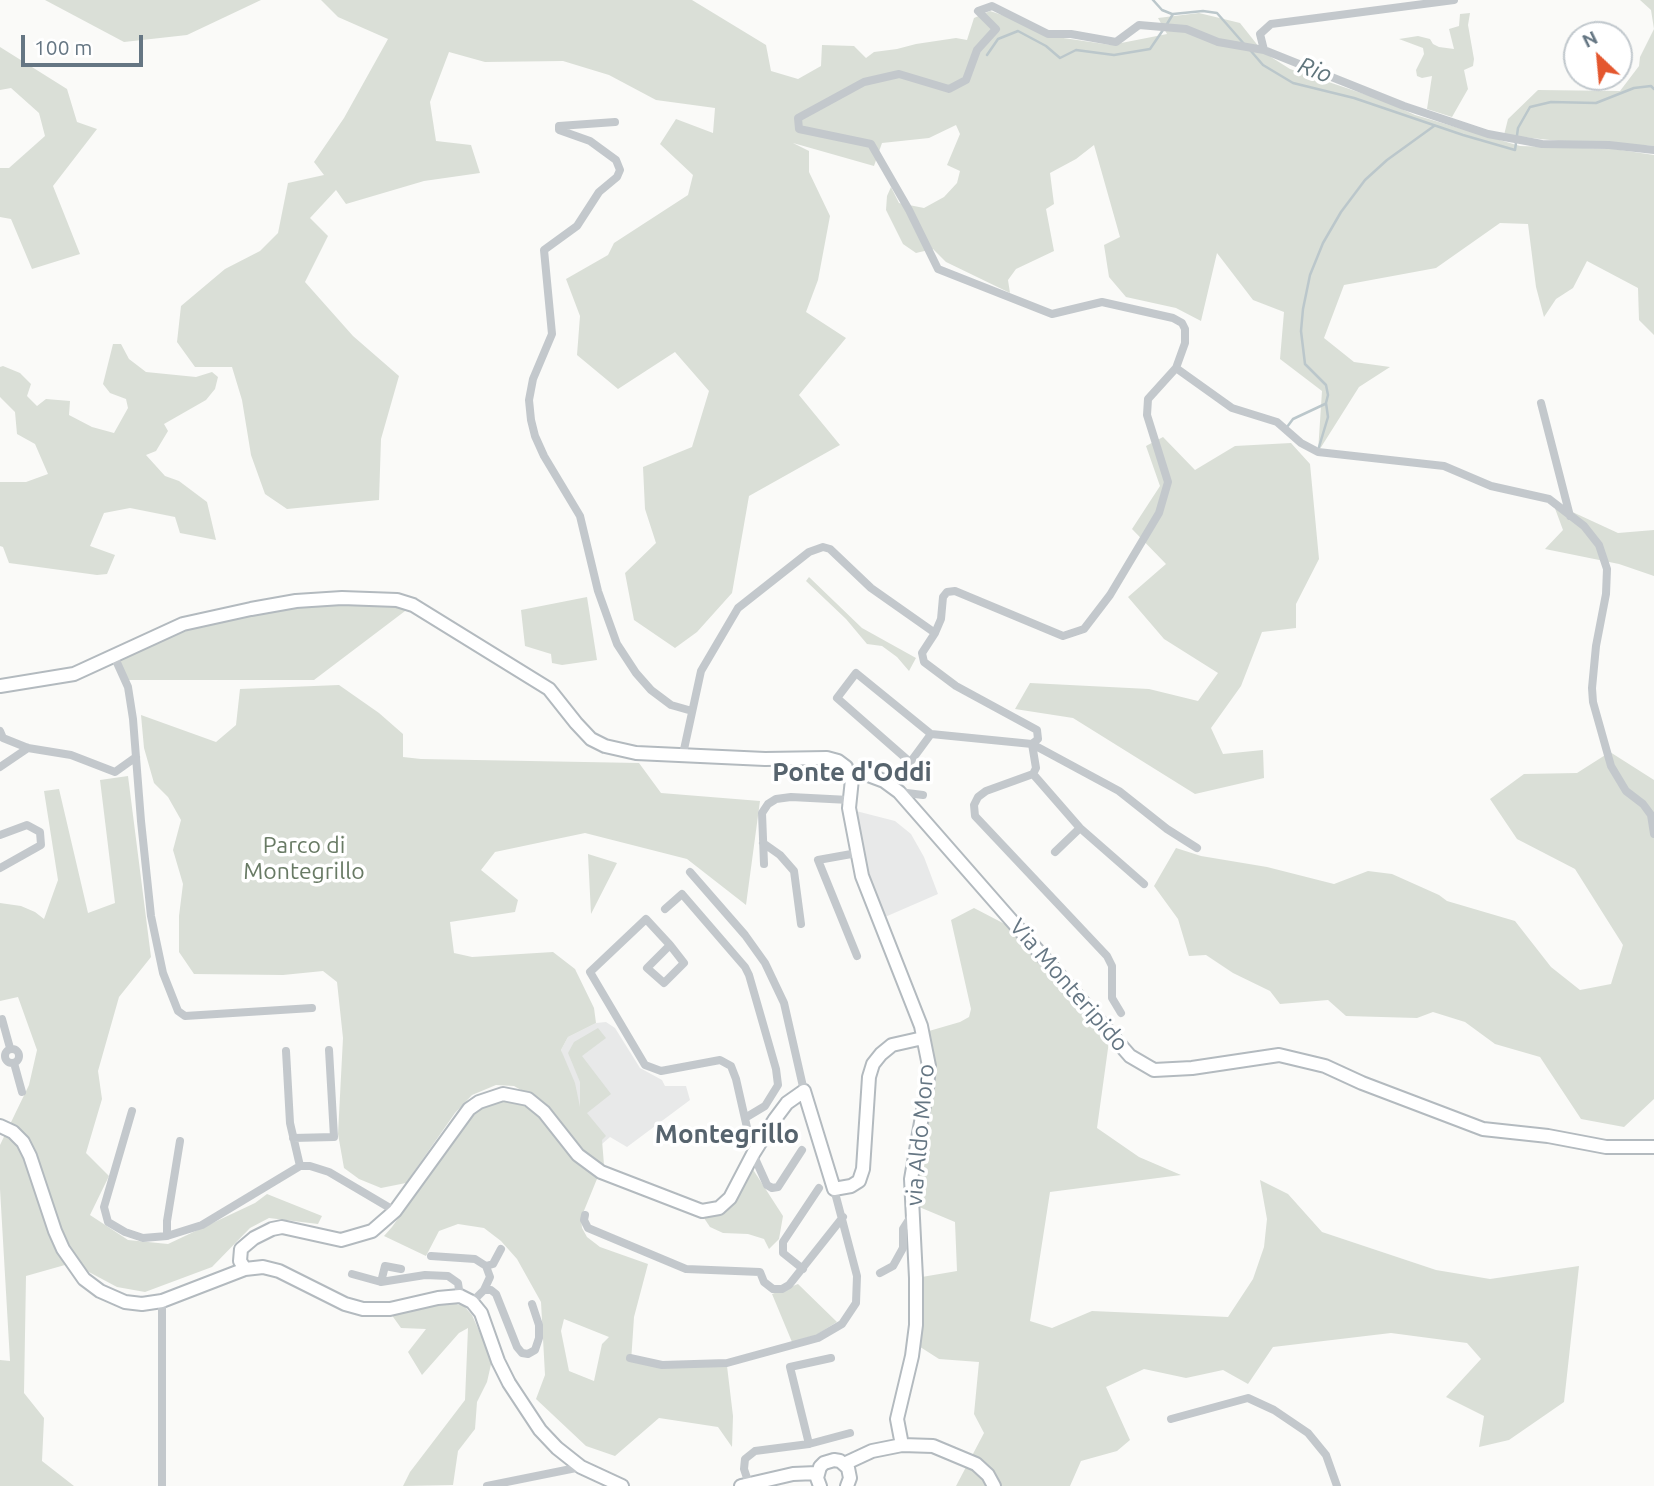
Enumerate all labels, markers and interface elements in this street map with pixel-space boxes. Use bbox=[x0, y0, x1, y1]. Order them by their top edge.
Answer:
scale bar bbox=[24, 21, 147, 65]
north arrow bbox=[1563, 21, 1633, 91]
text: N bbox=[1578, 26, 1601, 52]
text: 100 m bbox=[34, 35, 92, 59]
water label: Rio bbox=[1294, 51, 1336, 89]
district label: Ponte d'Oddi bbox=[772, 756, 932, 788]
park label: Parco di Montegrillo bbox=[243, 831, 365, 885]
street label: Via Monteripido bbox=[1004, 913, 1134, 1057]
street label: via Aldo Moro bbox=[900, 1063, 940, 1207]
district label: Montegrillo bbox=[655, 1118, 799, 1150]

